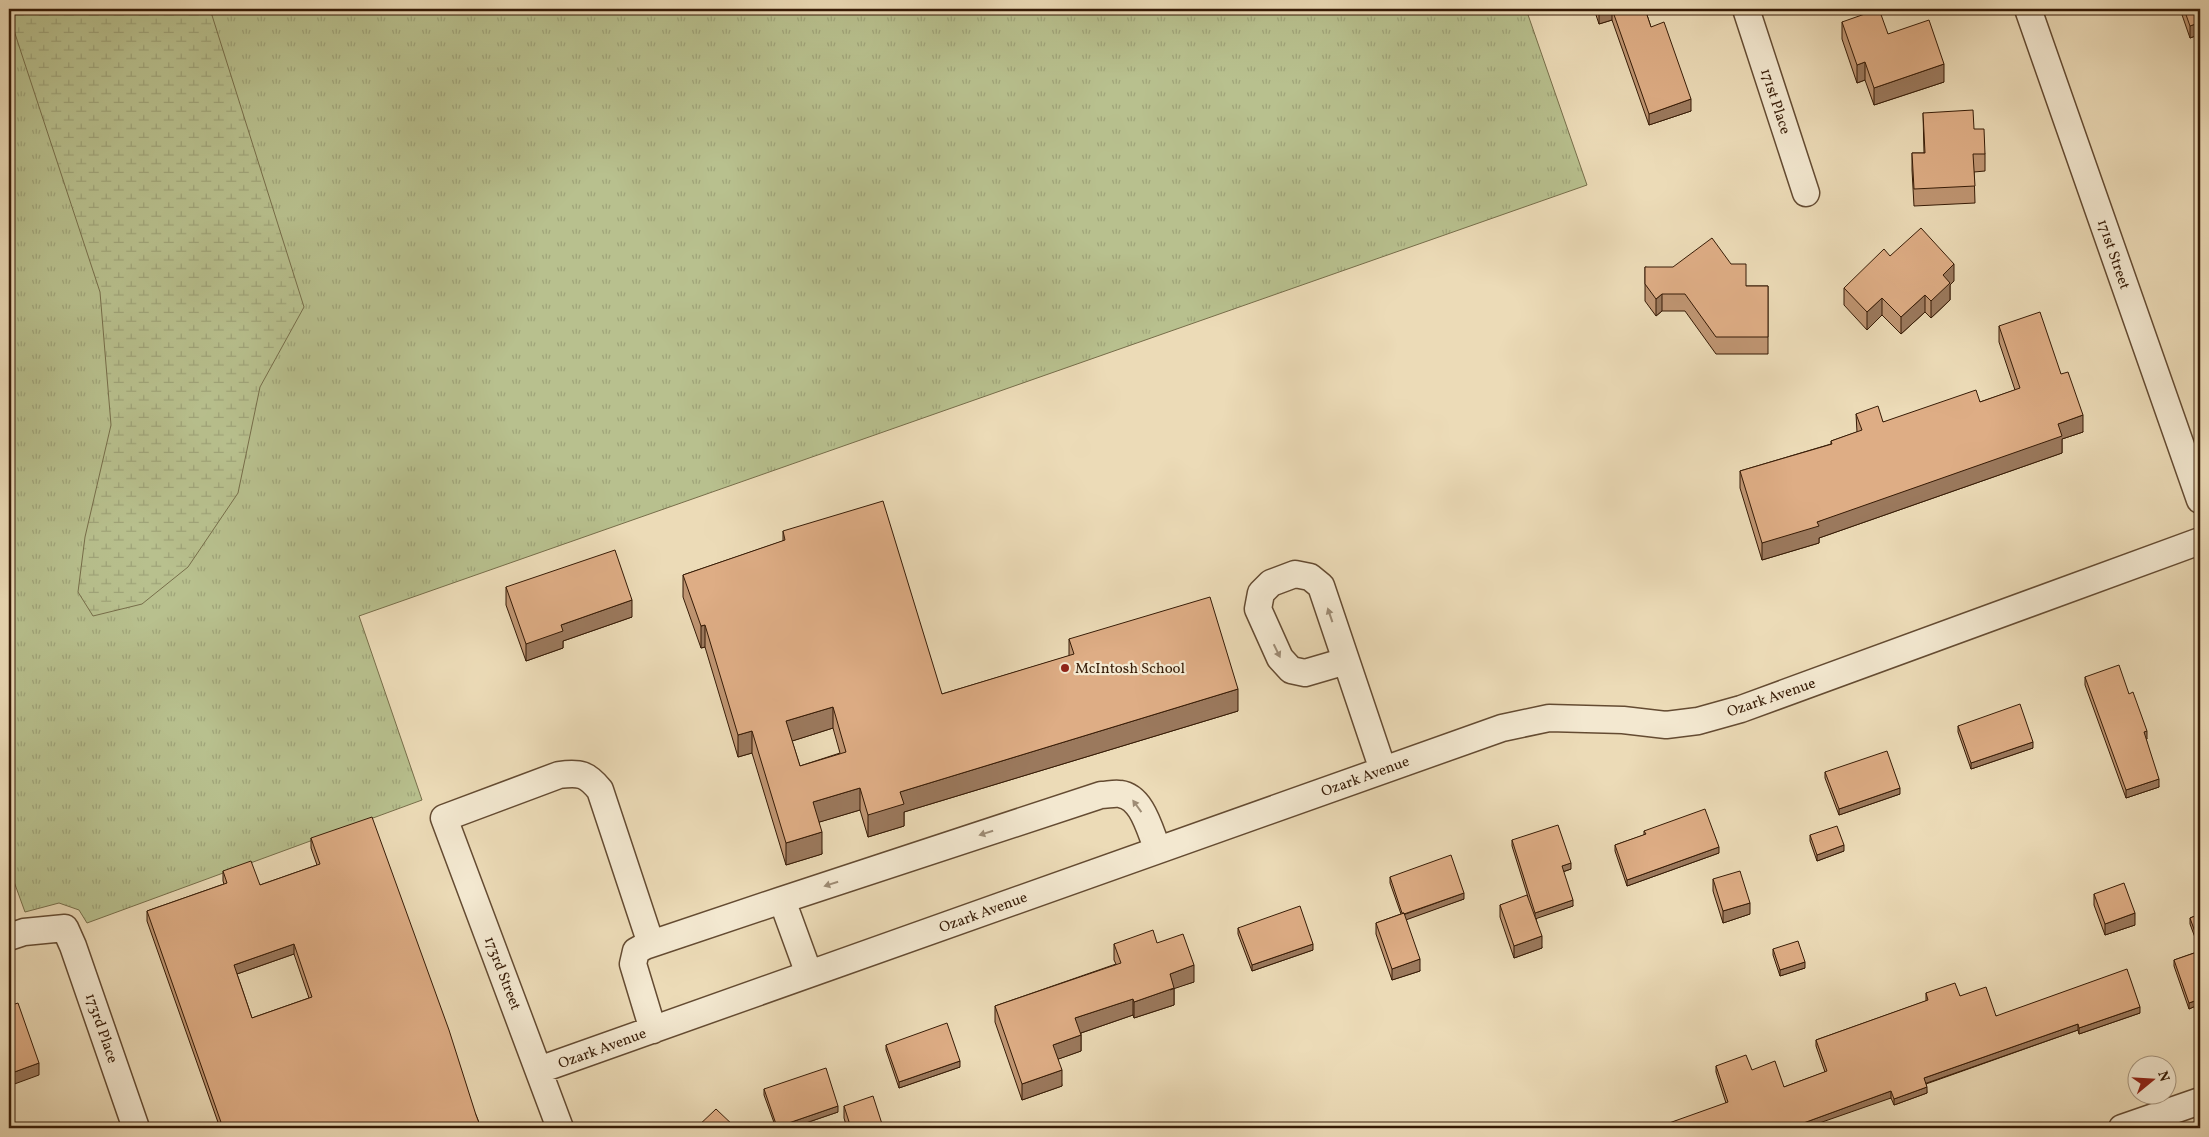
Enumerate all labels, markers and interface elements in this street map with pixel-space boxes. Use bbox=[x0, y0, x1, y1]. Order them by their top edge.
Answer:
street label: 171st Place bbox=[1754, 66, 1795, 137]
street label: 171st Street bbox=[2091, 217, 2134, 292]
one-way arrow bbox=[1326, 607, 1334, 622]
one-way arrow bbox=[1273, 644, 1281, 659]
place label: McIntosh School bbox=[1075, 659, 1185, 680]
marker: McIntosh School bbox=[1059, 662, 1071, 674]
street label: Ozark Avenue bbox=[1724, 673, 1819, 723]
street label: Ozark Avenue bbox=[1318, 752, 1413, 803]
one-way arrow bbox=[1132, 799, 1142, 813]
one-way arrow bbox=[978, 829, 993, 837]
one-way arrow bbox=[824, 880, 839, 888]
street label: Ozark Avenue bbox=[936, 888, 1031, 939]
street label: 173rd Street bbox=[478, 934, 525, 1013]
street label: 173rd Place bbox=[79, 991, 122, 1066]
street label: Ozark Avenue bbox=[555, 1024, 650, 1075]
north arrow bbox=[2126, 1054, 2176, 1104]
text: N bbox=[2152, 1069, 2174, 1084]

